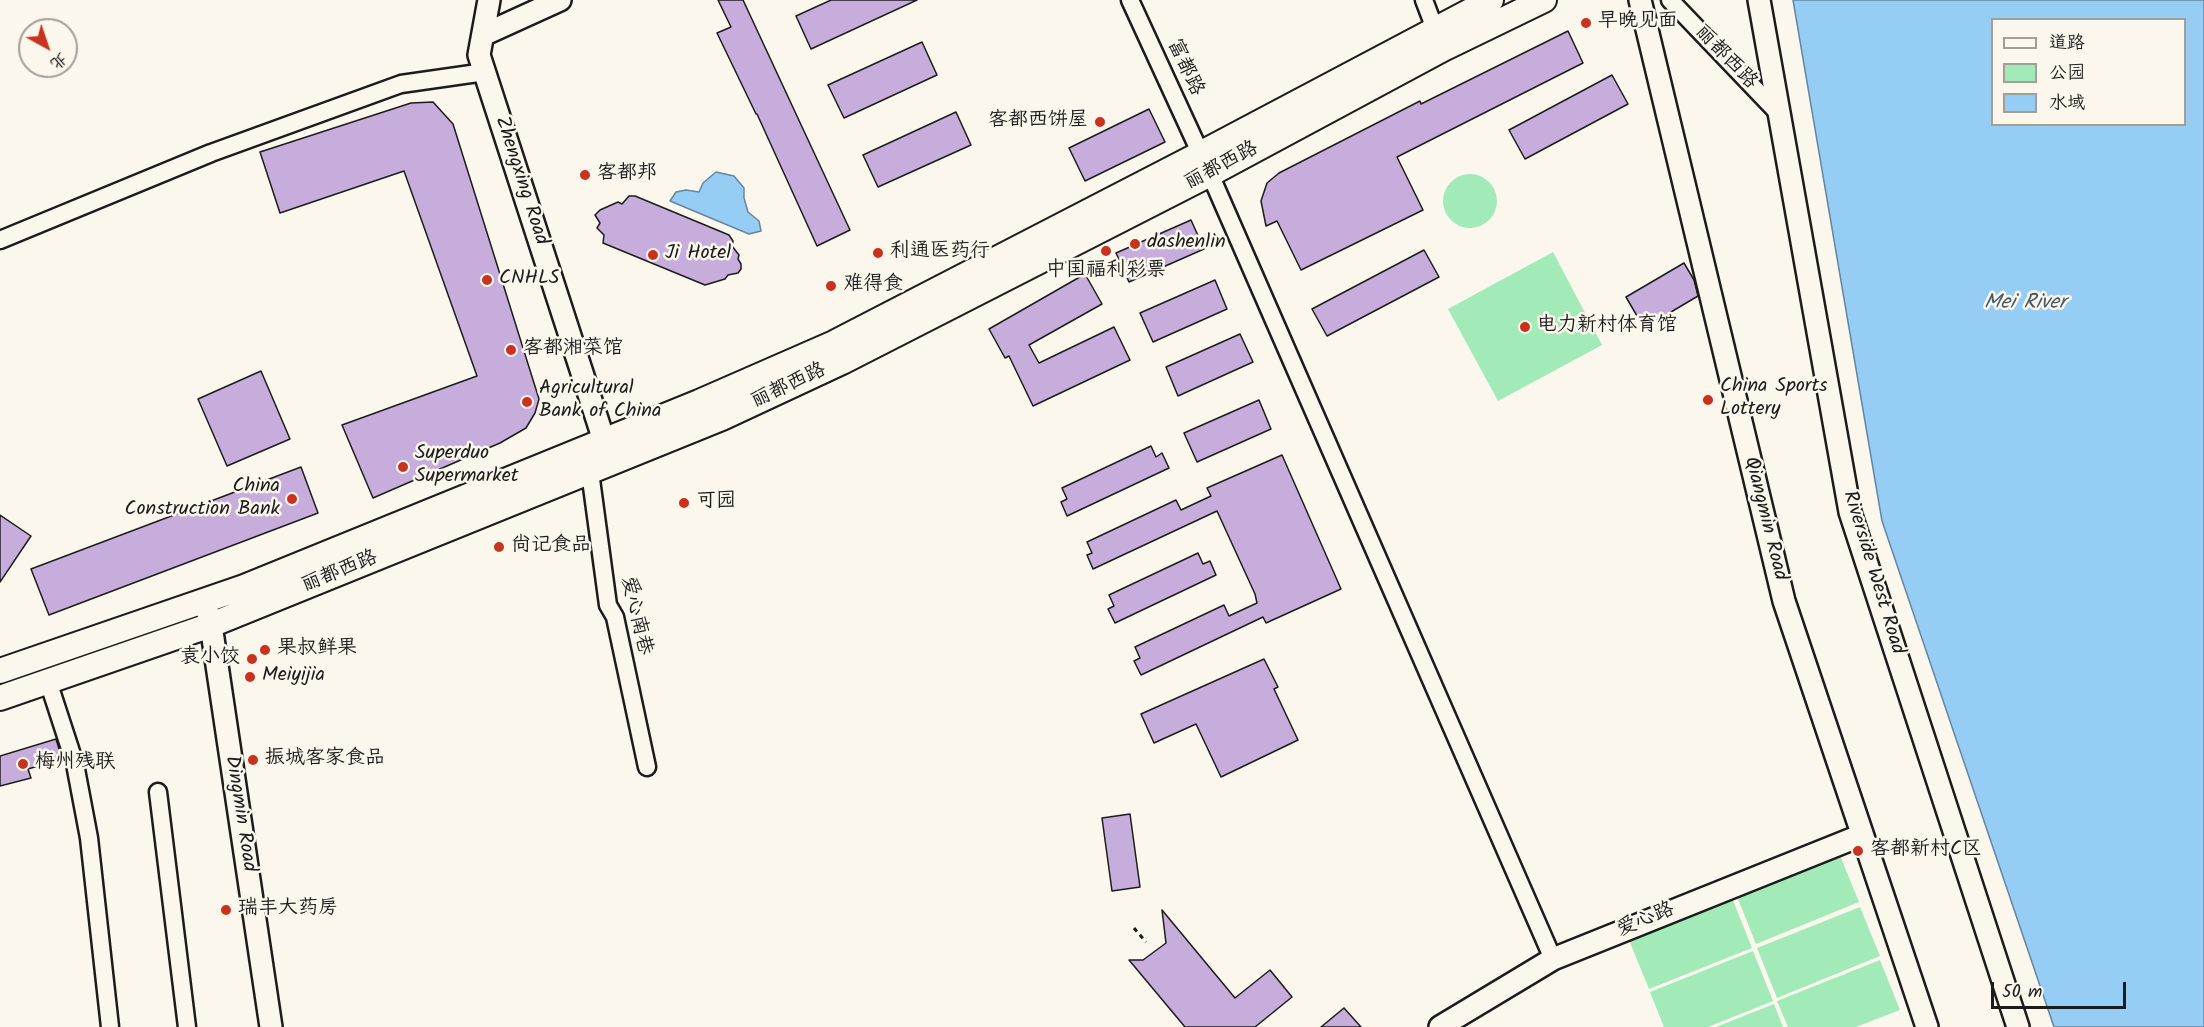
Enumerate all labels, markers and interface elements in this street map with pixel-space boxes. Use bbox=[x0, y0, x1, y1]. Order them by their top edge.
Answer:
place label: 早晚见面 bbox=[1598, 11, 1678, 35]
marker: 早晚见面 bbox=[1579, 16, 1593, 30]
north arrow bbox=[18, 18, 78, 78]
legend bbox=[1991, 18, 2186, 126]
street label: 丽都西路 bbox=[1689, 21, 1761, 95]
text: 道路 bbox=[2049, 29, 2085, 58]
street label: 富都路 bbox=[1160, 36, 1208, 100]
text: 北 bbox=[44, 46, 73, 75]
text: 公园 bbox=[2049, 59, 2085, 88]
text: 水域 bbox=[2049, 89, 2085, 118]
place label: 客都西饼屋 bbox=[988, 110, 1088, 134]
street label: Zhengxing Road bbox=[488, 114, 552, 248]
marker: 客都西饼屋 bbox=[1093, 115, 1107, 129]
street label: 丽都西路 bbox=[1181, 138, 1263, 196]
place label: 客都邦 bbox=[597, 163, 657, 187]
marker: 客都邦 bbox=[578, 168, 592, 182]
place label: dashenlin bbox=[1147, 232, 1226, 256]
marker: dashenlin bbox=[1128, 237, 1142, 251]
place label: 利通医药行 bbox=[890, 241, 990, 265]
place label: Ji Hotel bbox=[665, 243, 731, 267]
marker: 中国福利彩票 bbox=[1099, 244, 1113, 258]
marker: 利通医药行 bbox=[871, 246, 885, 260]
marker: Ji Hotel bbox=[646, 248, 660, 262]
place label: 中国福利彩票 bbox=[1046, 260, 1166, 284]
place label: CNHLS bbox=[499, 268, 559, 292]
marker: CNHLS bbox=[480, 273, 494, 287]
place label: 难得食 bbox=[843, 274, 903, 298]
marker: 难得食 bbox=[824, 279, 838, 293]
water label: Mei River bbox=[1984, 291, 2066, 317]
place label: 电力新村体育馆 bbox=[1537, 315, 1677, 339]
marker: 电力新村体育馆 bbox=[1518, 320, 1532, 334]
place label: 客都湘菜馆 bbox=[523, 338, 623, 362]
marker: 客都湘菜馆 bbox=[504, 343, 518, 357]
street label: 丽都西路 bbox=[748, 359, 830, 415]
place label: China Sports Lottery bbox=[1720, 376, 1828, 423]
place label: Agricultural Bank of China bbox=[539, 378, 661, 425]
marker: China Sports Lottery bbox=[1701, 393, 1715, 407]
marker: Agricultural Bank of China bbox=[520, 395, 534, 409]
place label: Superduo Supermarket bbox=[415, 443, 518, 490]
street label: Qiangmin Road bbox=[1737, 455, 1791, 583]
marker: Superduo Supermarket bbox=[396, 460, 410, 474]
place label: China Construction Bank bbox=[125, 476, 280, 523]
street label: Riverside West Road bbox=[1836, 488, 1908, 658]
place label: 可园 bbox=[696, 491, 736, 515]
marker: China Construction Bank bbox=[285, 492, 299, 506]
marker: 可园 bbox=[677, 496, 691, 510]
place label: 尚记食品 bbox=[511, 535, 591, 559]
marker: 尚记食品 bbox=[492, 540, 506, 554]
street label: 丽都西路 bbox=[298, 547, 382, 599]
street label: 爱心南巷 bbox=[614, 574, 656, 658]
place label: 果叔鲜果 bbox=[277, 638, 357, 662]
marker: 果叔鲜果 bbox=[258, 643, 272, 657]
place label: 袁小饺 bbox=[180, 647, 240, 671]
marker: 袁小饺 bbox=[245, 652, 259, 666]
place label: Meiyijia bbox=[262, 665, 325, 689]
marker: Meiyijia bbox=[243, 670, 257, 684]
place label: 振城客家食品 bbox=[265, 748, 385, 772]
place label: 梅州残联 bbox=[35, 752, 115, 776]
marker: 振城客家食品 bbox=[246, 753, 260, 767]
street label: Dingmin Road bbox=[218, 754, 260, 874]
marker: 梅州残联 bbox=[16, 757, 30, 771]
place label: 客都新村C区 bbox=[1870, 839, 1982, 863]
marker: 客都新村C区 bbox=[1851, 844, 1865, 858]
place label: 瑞丰大药房 bbox=[238, 898, 338, 922]
street label: 爱心路 bbox=[1614, 899, 1678, 943]
marker: 瑞丰大药房 bbox=[219, 903, 233, 917]
scale bar bbox=[1994, 970, 2129, 1008]
text: 50 m bbox=[2002, 978, 2042, 1007]

